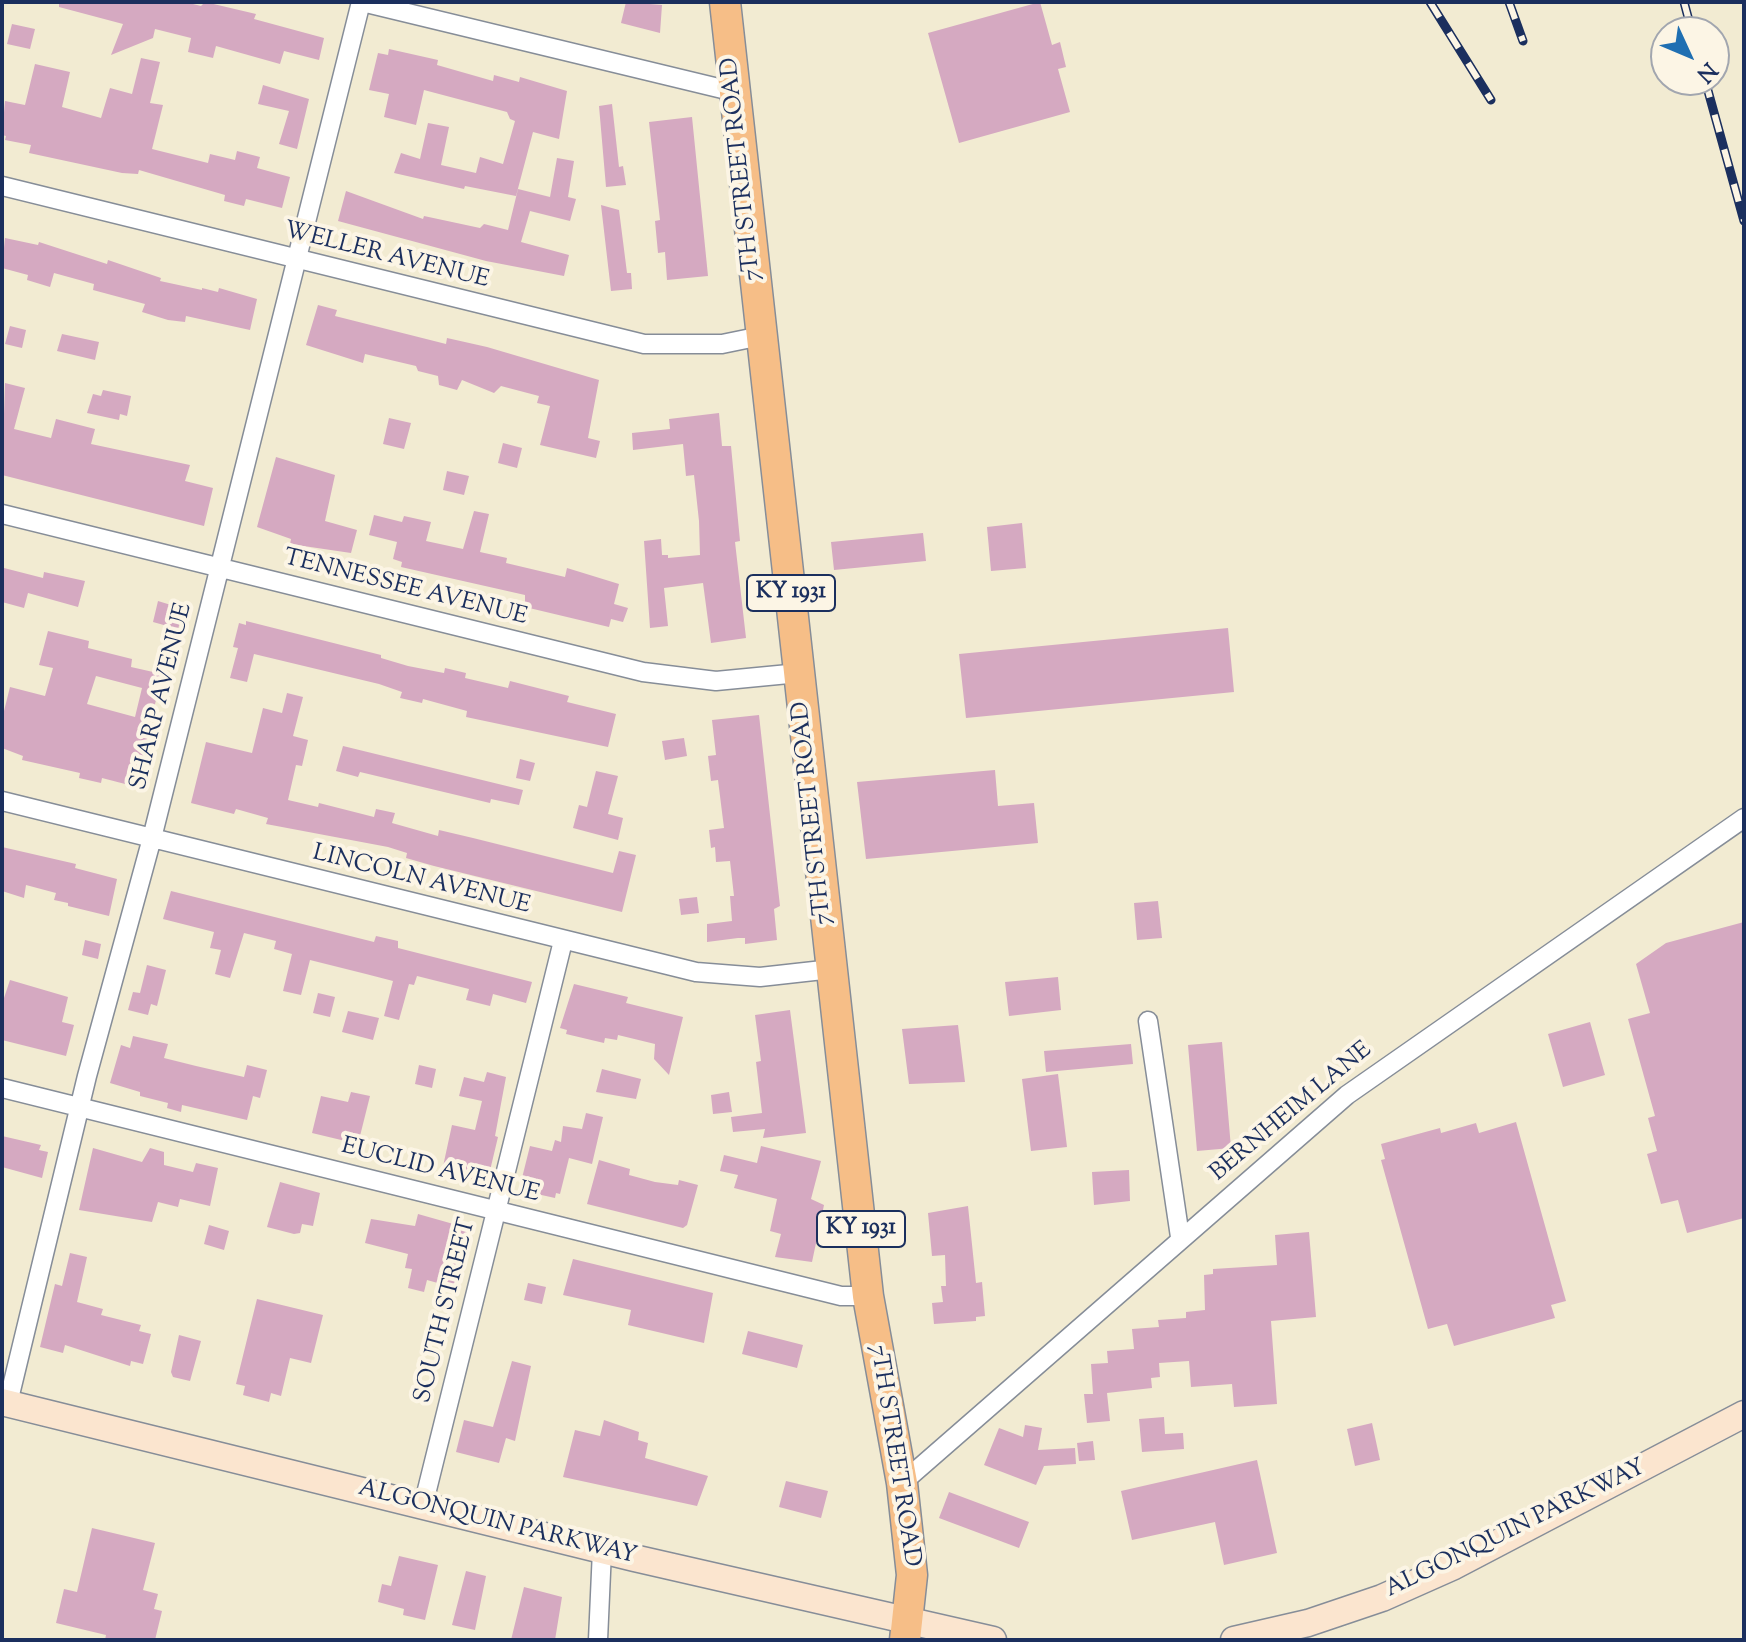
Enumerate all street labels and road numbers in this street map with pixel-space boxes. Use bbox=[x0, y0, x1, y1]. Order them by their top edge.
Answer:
street label: 7TH STREET ROAD bbox=[717, 56, 769, 282]
street label: WELLER AVENUE bbox=[281, 218, 491, 296]
street label: TENNESSEE AVENUE bbox=[280, 545, 530, 633]
road number: KY 1931 bbox=[747, 575, 835, 611]
street label: SHARP AVENUE bbox=[126, 600, 200, 794]
street label: 7TH STREET ROAD bbox=[788, 700, 840, 926]
street label: LINCOLN AVENUE bbox=[309, 840, 533, 922]
street label: BERNHEIM LANE bbox=[1205, 1037, 1379, 1189]
street label: EUCLID AVENUE bbox=[338, 1133, 542, 1211]
road number: KY 1931 bbox=[817, 1211, 905, 1247]
street label: SOUTH STREET bbox=[410, 1216, 484, 1406]
street label: 7TH STREET ROAD bbox=[861, 1343, 925, 1569]
street label: ALGONQUIN PARKWAY bbox=[1381, 1454, 1651, 1606]
street label: ALGONQUIN PARKWAY bbox=[355, 1475, 639, 1573]

